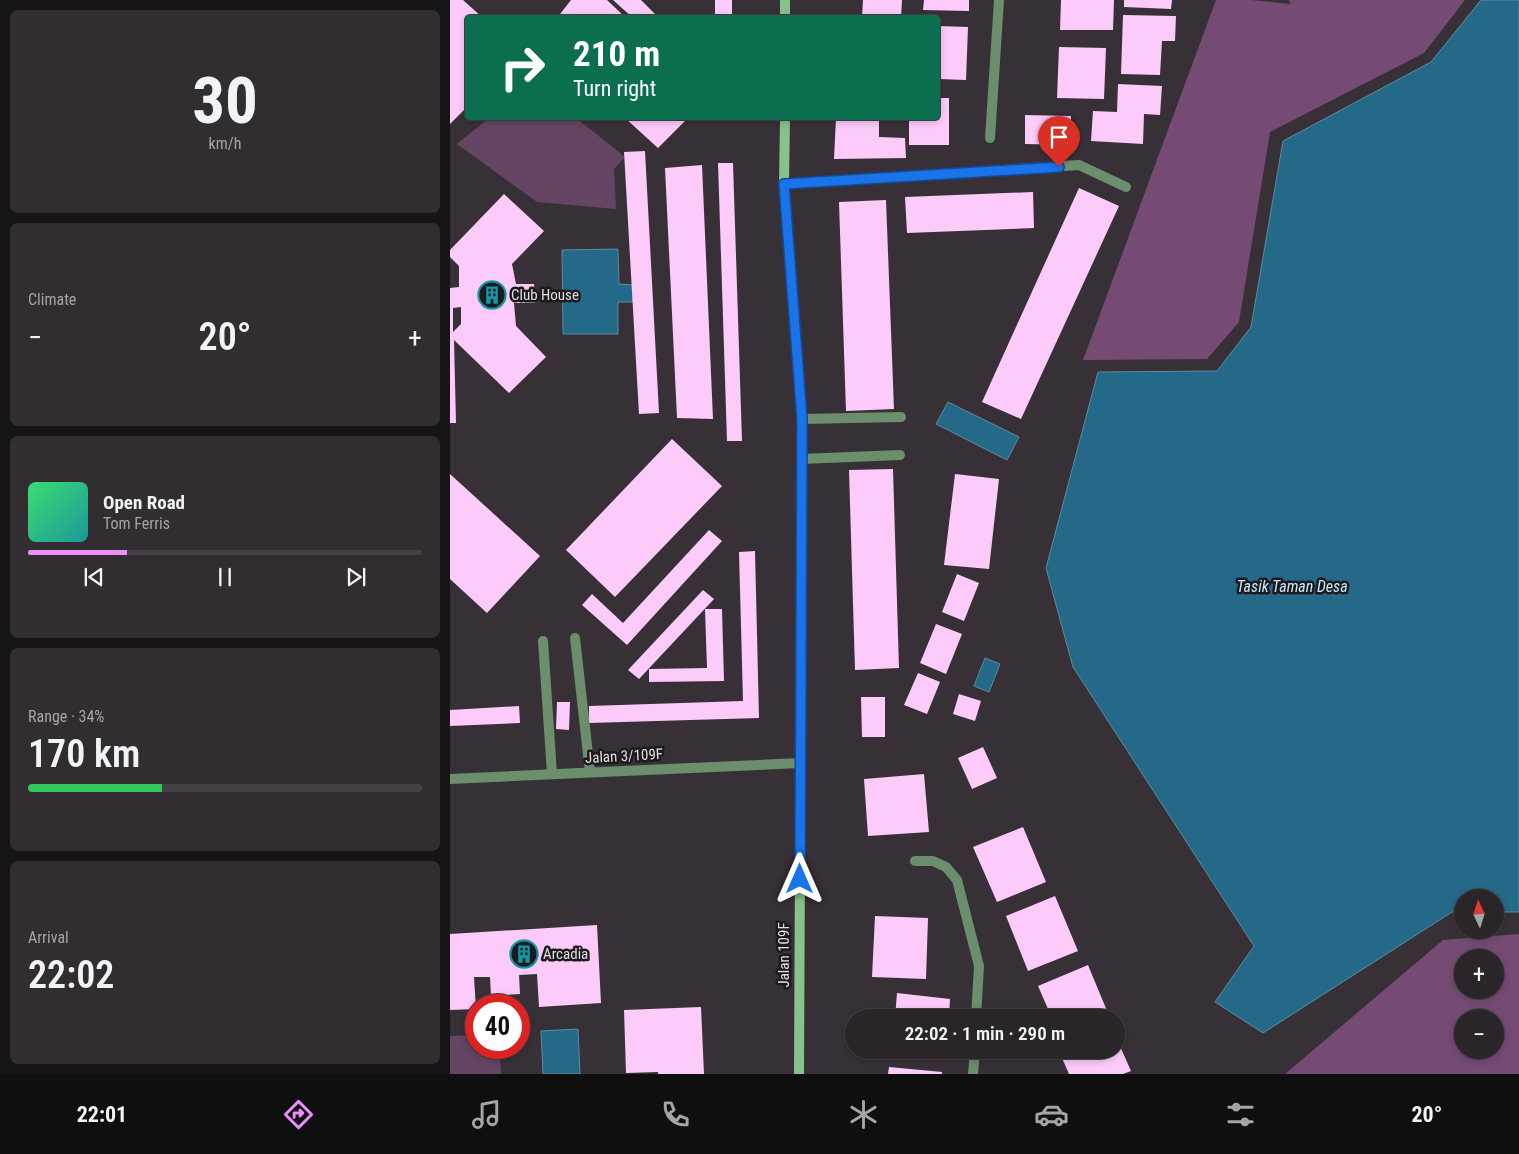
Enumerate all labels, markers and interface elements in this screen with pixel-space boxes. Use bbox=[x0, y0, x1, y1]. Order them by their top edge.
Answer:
text: 210 m bbox=[573, 34, 660, 75]
icon: right bbox=[490, 35, 555, 100]
text: 30 bbox=[192, 63, 258, 139]
text: Turn right bbox=[573, 76, 656, 101]
pin bbox=[1038, 116, 1080, 167]
icon: arrive bbox=[1045, 123, 1073, 151]
text: km/h bbox=[209, 134, 241, 153]
building icon: Club House bbox=[477, 280, 507, 310]
place label: Club House bbox=[511, 286, 579, 304]
text: Climate bbox=[28, 290, 76, 309]
text: 20° bbox=[199, 315, 251, 359]
text: − bbox=[28, 321, 42, 354]
text: + bbox=[408, 321, 422, 354]
text: Open Road bbox=[103, 491, 185, 514]
text: Tom Ferris bbox=[103, 514, 170, 533]
icon: previous bbox=[80, 563, 108, 591]
icon: pause bbox=[211, 563, 239, 591]
icon: next bbox=[342, 563, 370, 591]
water label: Tasik Taman Desa bbox=[1236, 577, 1348, 596]
text: Range · 34% bbox=[28, 707, 104, 726]
text: 170 km bbox=[28, 732, 140, 776]
street label: Jalan 3/109F bbox=[584, 745, 664, 767]
position arrow bbox=[773, 852, 825, 904]
north arrow bbox=[1454, 889, 1504, 939]
map controls bbox=[1454, 889, 1504, 1059]
street label: Jalan 109F bbox=[775, 922, 793, 988]
text: Arrival bbox=[28, 928, 69, 947]
building icon: Arcadia bbox=[509, 939, 539, 969]
place label: Arcadia bbox=[543, 945, 588, 963]
button: + bbox=[1454, 949, 1504, 999]
text: 22:02 bbox=[28, 953, 114, 997]
speed limit sign: 40 bbox=[465, 994, 530, 1059]
button: − bbox=[1454, 1009, 1504, 1059]
text: 22:02 · 1 min · 290 m bbox=[905, 1022, 1065, 1045]
icon: directions bbox=[281, 1097, 316, 1132]
icon: music bbox=[469, 1097, 504, 1132]
icon: phone bbox=[658, 1097, 693, 1132]
icon: climate bbox=[846, 1097, 881, 1132]
icon: car bbox=[1034, 1097, 1069, 1132]
icon: filters bbox=[1223, 1097, 1258, 1132]
text: 22:01 bbox=[77, 1102, 127, 1127]
text: 20° bbox=[1411, 1102, 1442, 1127]

